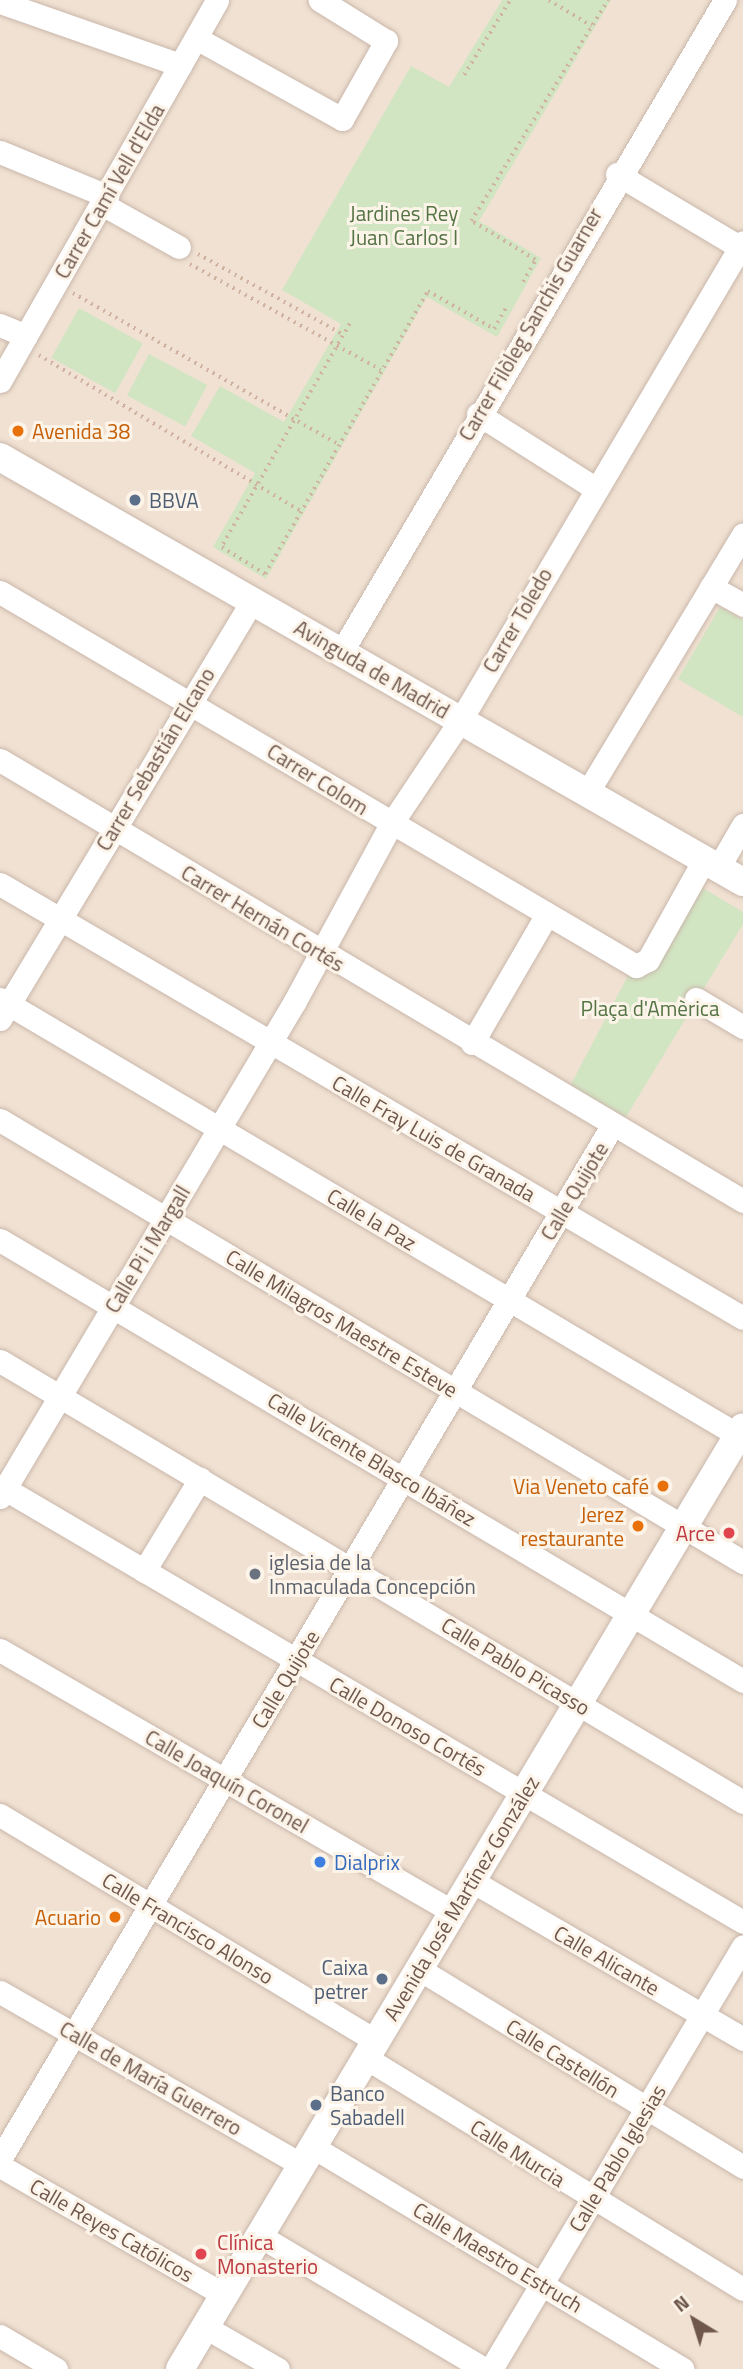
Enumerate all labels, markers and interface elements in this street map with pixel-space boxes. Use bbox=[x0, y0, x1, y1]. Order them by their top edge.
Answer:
street label: Carrer Camí Vell d'Elda bbox=[49, 99, 169, 283]
park label: Jardines Rey Juan Carlos I bbox=[350, 200, 458, 250]
street label: Carrer Filòleg Sanchis Guarner bbox=[453, 203, 607, 445]
place label: Avenida 38 bbox=[32, 418, 130, 444]
marker: Avenida 38 bbox=[10, 423, 26, 439]
place label: BBVA bbox=[149, 487, 199, 513]
marker: BBVA bbox=[127, 492, 143, 508]
street label: Carrer Toledo bbox=[477, 563, 557, 677]
street label: Avinguda de Madrid bbox=[290, 614, 454, 724]
street label: Carrer Sebastián Elcano bbox=[90, 663, 220, 855]
street label: Carrer Colom bbox=[263, 738, 373, 820]
street label: Carrer Hernán Cortés bbox=[177, 859, 349, 977]
park label: Plaça d'Amèrica bbox=[581, 995, 719, 1021]
street label: Calle Fray Luis de Granada bbox=[328, 1069, 540, 1207]
street label: Calle Quijote bbox=[535, 1137, 613, 1245]
street label: Calle Pi i Margall bbox=[99, 1181, 195, 1317]
street label: Calle la Paz bbox=[323, 1183, 421, 1255]
street label: Calle Milagros Maestre Esteve bbox=[222, 1244, 462, 1402]
street label: Calle Vicente Blasco Ibáñez bbox=[263, 1387, 481, 1531]
place label: Via Veneto café bbox=[513, 1473, 649, 1499]
marker: Via Veneto café bbox=[655, 1478, 671, 1494]
place label: Jerez restaurante bbox=[521, 1501, 624, 1551]
marker: Jerez restaurante bbox=[630, 1518, 646, 1534]
place label: Arce bbox=[676, 1520, 715, 1546]
marker: Arce bbox=[721, 1525, 737, 1541]
place label: iglesia de la Inmaculada Concepción bbox=[269, 1549, 476, 1599]
marker: iglesia de la Inmaculada Concepción bbox=[247, 1566, 263, 1582]
street label: Calle Pablo Picasso bbox=[437, 1612, 595, 1720]
street label: Calle Quijote bbox=[246, 1625, 324, 1733]
street label: Calle Donoso Cortés bbox=[325, 1671, 491, 1781]
street label: Calle Joaquín Coronel bbox=[141, 1724, 313, 1838]
street label: Avenida José Martínez González bbox=[378, 1771, 544, 2025]
place label: Dialprix bbox=[334, 1849, 400, 1875]
marker: Dialprix bbox=[312, 1854, 328, 1870]
street label: Calle Francisco Alonso bbox=[98, 1867, 278, 1989]
place label: Acuario bbox=[35, 1904, 101, 1930]
marker: Acuario bbox=[107, 1909, 123, 1925]
street label: Calle Alicante bbox=[550, 1920, 664, 2000]
place label: Caixa petrer bbox=[314, 1954, 368, 2004]
marker: Caixa petrer bbox=[374, 1971, 390, 1987]
street label: Calle Castellón bbox=[502, 2013, 624, 2103]
street label: Calle de María Guerrero bbox=[55, 2016, 247, 2140]
place label: Banco Sabadell bbox=[330, 2080, 405, 2130]
street label: Calle Pablo Iglesias bbox=[563, 2080, 671, 2236]
marker: Banco Sabadell bbox=[308, 2097, 324, 2113]
street label: Calle Murcia bbox=[466, 2114, 570, 2192]
street label: Calle Reyes Católicos bbox=[26, 2173, 198, 2287]
street label: Calle Maestro Estruch bbox=[409, 2196, 587, 2318]
place label: Clínica Monasterio bbox=[217, 2229, 318, 2279]
marker: Clínica Monasterio bbox=[191, 2244, 211, 2264]
north arrow bbox=[659, 2285, 729, 2355]
text: N bbox=[667, 2288, 695, 2319]

